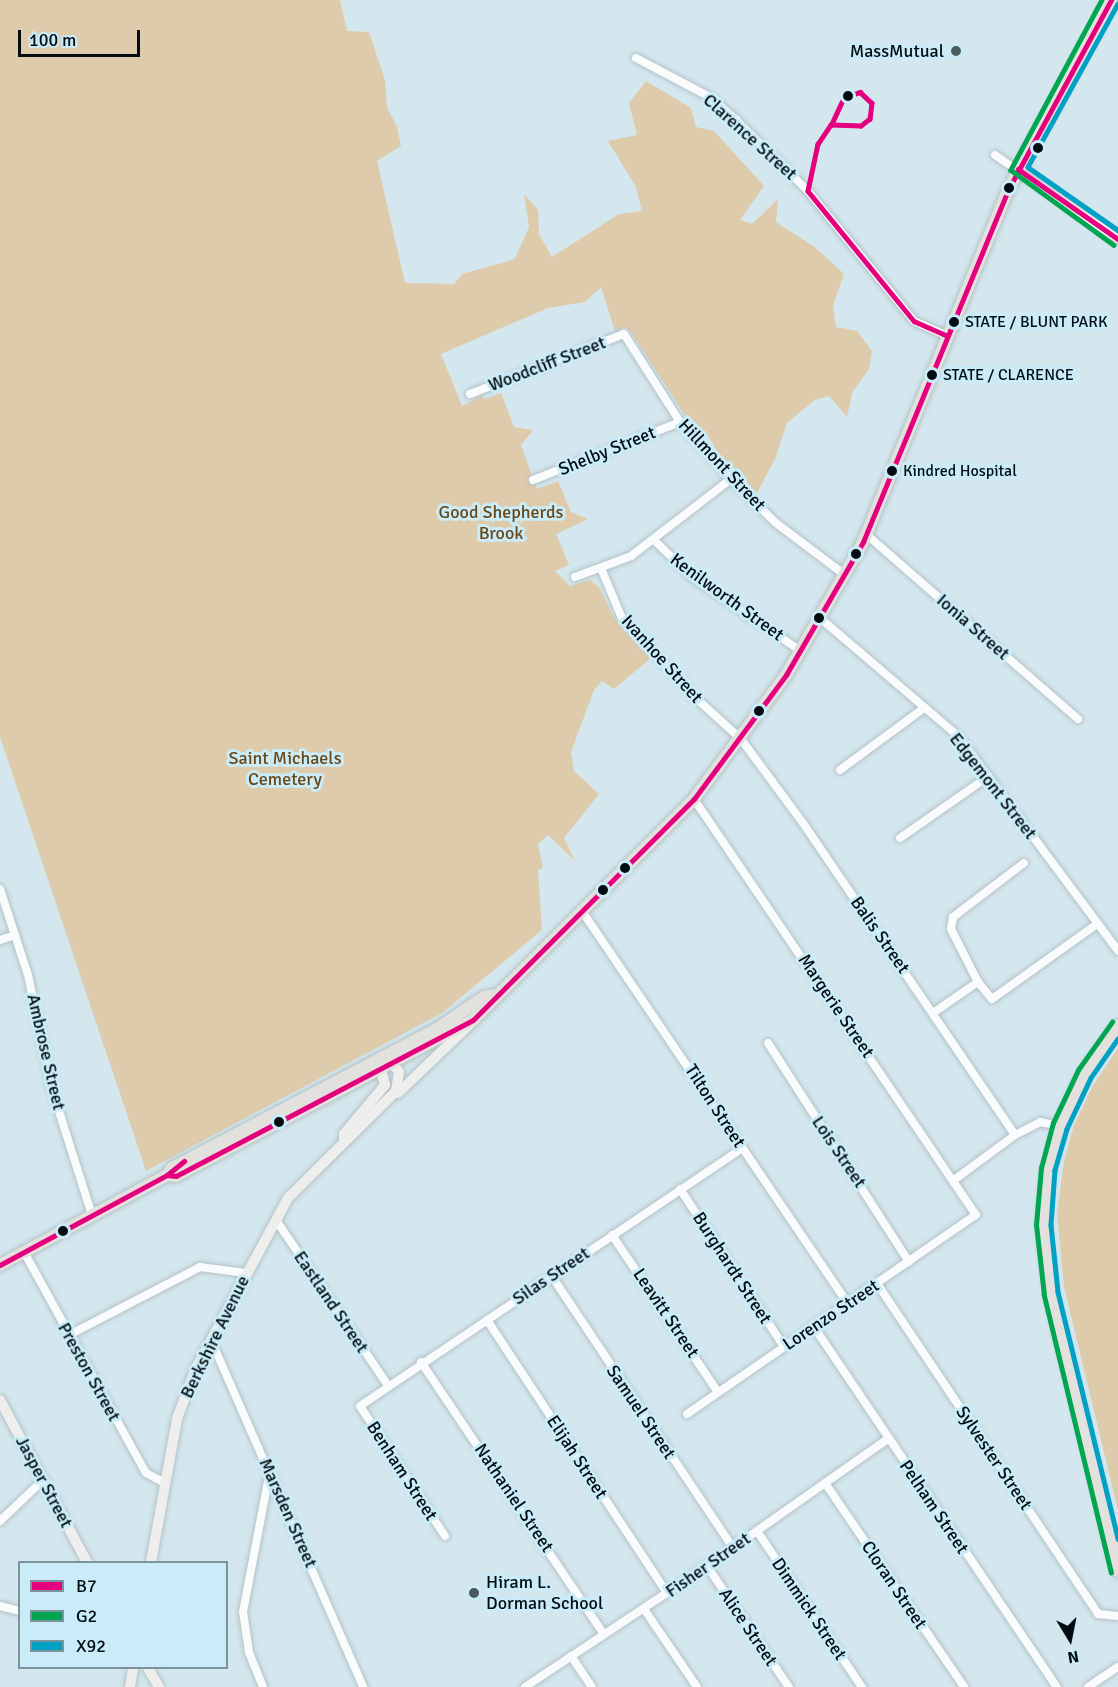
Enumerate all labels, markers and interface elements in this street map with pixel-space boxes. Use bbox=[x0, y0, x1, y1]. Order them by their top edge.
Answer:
scale bar bbox=[21, 18, 142, 56]
text: 100 m bbox=[29, 29, 76, 51]
place label: MassMutual bbox=[850, 40, 944, 62]
marker: MassMutual bbox=[949, 44, 963, 58]
street label: Clarence Street bbox=[699, 89, 801, 185]
unlabelled marker bbox=[842, 90, 854, 102]
unlabelled marker bbox=[1032, 142, 1044, 154]
unlabelled marker bbox=[1003, 182, 1015, 194]
place label: STATE / BLUNT PARK bbox=[965, 312, 1107, 332]
marker: STATE / BLUNT PARK bbox=[948, 316, 960, 328]
street label: Woodcliff Street bbox=[485, 332, 609, 396]
place label: STATE / CLARENCE bbox=[943, 365, 1074, 385]
marker: STATE / CLARENCE bbox=[926, 369, 938, 381]
street label: Hillmont Street bbox=[674, 414, 770, 516]
street label: Shelby Street bbox=[555, 422, 659, 480]
place label: Kindred Hospital bbox=[903, 461, 1017, 481]
marker: Kindred Hospital bbox=[886, 465, 898, 477]
park label: Good Shepherds Brook bbox=[439, 502, 563, 544]
street label: Kenilworth Street bbox=[666, 548, 788, 646]
unlabelled marker bbox=[850, 548, 862, 560]
street label: Ionia Street bbox=[932, 590, 1014, 664]
street label: Ivanhoe Street bbox=[617, 610, 707, 708]
unlabelled marker bbox=[813, 612, 825, 624]
unlabelled marker bbox=[753, 705, 765, 717]
street label: Edgemont Street bbox=[945, 729, 1041, 843]
park label: Saint Michaels Cemetery bbox=[228, 748, 342, 790]
unlabelled marker bbox=[619, 862, 631, 874]
unlabelled marker bbox=[597, 884, 609, 896]
street label: Balis Street bbox=[846, 892, 914, 978]
street label: Margerie Street bbox=[793, 950, 879, 1062]
street label: Ambrose Street bbox=[22, 992, 70, 1112]
street label: Tilton Street bbox=[680, 1060, 750, 1152]
street label: Lois Street bbox=[807, 1112, 871, 1192]
unlabelled marker bbox=[273, 1116, 285, 1128]
street label: Burghardt Street bbox=[688, 1208, 776, 1328]
unlabelled marker bbox=[57, 1225, 69, 1237]
street label: Silas Street bbox=[508, 1242, 594, 1310]
street label: Eastland Street bbox=[289, 1247, 373, 1357]
street label: Leavitt Street bbox=[628, 1264, 704, 1362]
street label: Berkshire Avenue bbox=[176, 1272, 254, 1402]
street label: Lorenzo Street bbox=[779, 1275, 883, 1355]
street label: Preston Street bbox=[53, 1319, 125, 1425]
street label: Samuel Street bbox=[602, 1361, 680, 1463]
street label: Sylvester Street bbox=[951, 1402, 1037, 1514]
street label: Elijah Street bbox=[542, 1411, 612, 1503]
street label: Benham Street bbox=[362, 1417, 442, 1525]
street label: Jasper Street bbox=[11, 1433, 77, 1531]
street label: Nathaniel Street bbox=[470, 1440, 558, 1556]
street label: Marsden Street bbox=[254, 1455, 322, 1571]
street label: Pelham Street bbox=[895, 1456, 973, 1558]
street label: Fisher Street bbox=[661, 1528, 755, 1602]
street label: Cloran Street bbox=[857, 1537, 931, 1633]
street label: Dimmick Street bbox=[767, 1554, 851, 1664]
legend bbox=[18, 1561, 228, 1669]
place label: Hiram L. Dorman School bbox=[486, 1572, 603, 1614]
text: B7 bbox=[76, 1575, 97, 1597]
street label: Alice Street bbox=[714, 1584, 782, 1670]
marker: Hiram L. Dorman School bbox=[467, 1586, 481, 1600]
text: G2 bbox=[76, 1605, 97, 1627]
north arrow bbox=[1040, 1609, 1100, 1669]
text: X92 bbox=[76, 1635, 106, 1657]
text: N bbox=[1066, 1646, 1080, 1668]

